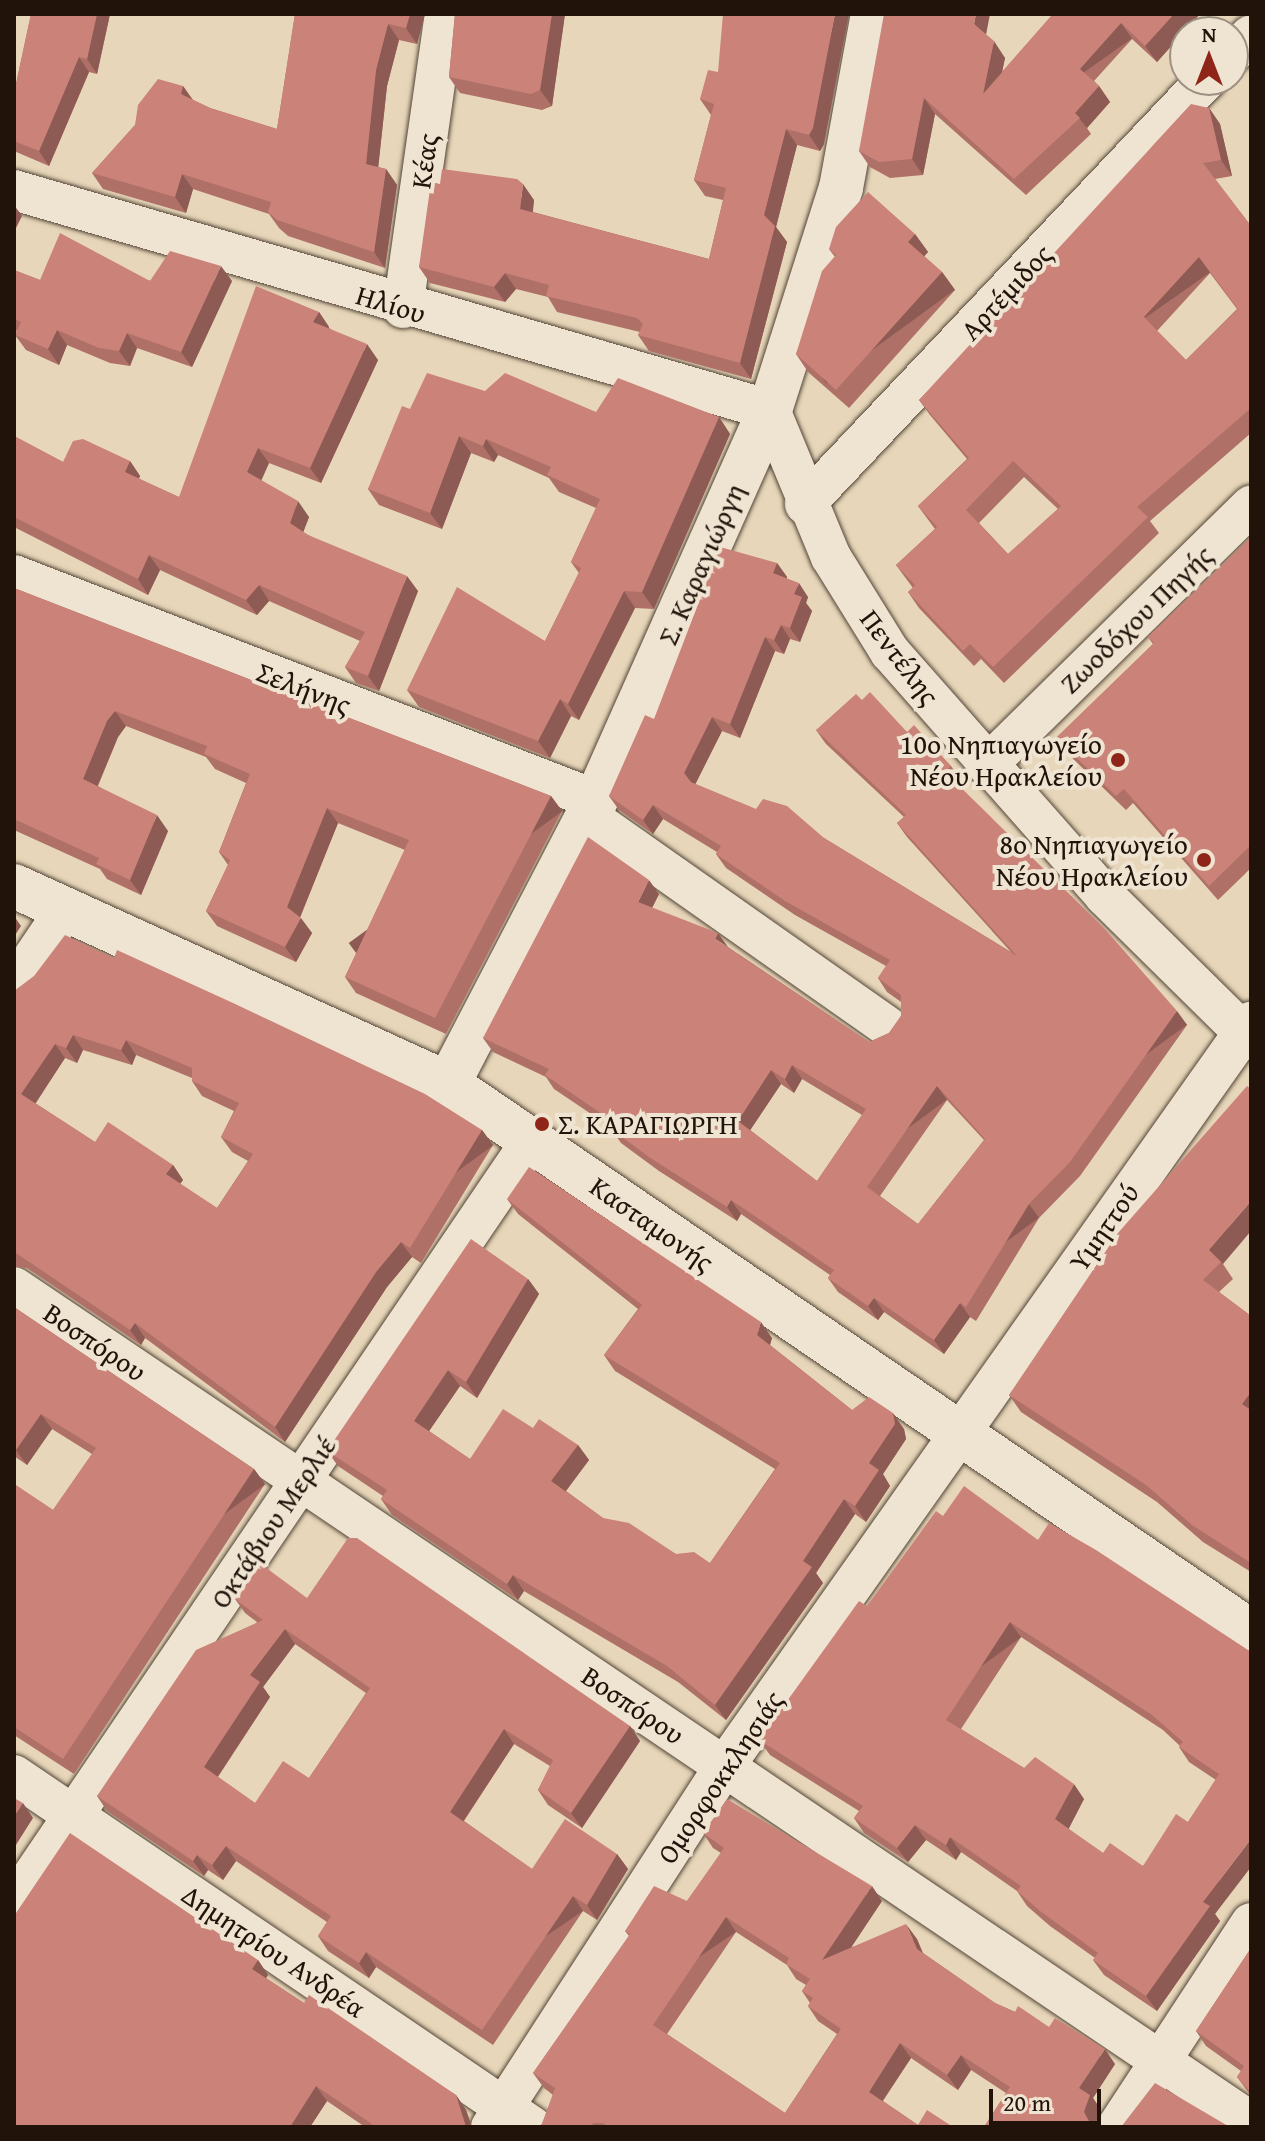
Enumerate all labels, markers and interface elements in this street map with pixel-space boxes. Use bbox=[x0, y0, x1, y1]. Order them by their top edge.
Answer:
north arrow bbox=[1169, 16, 1249, 96]
text: N bbox=[1202, 18, 1216, 50]
street label: Κέας bbox=[404, 131, 444, 191]
street label: Αρτέμιδος bbox=[953, 237, 1059, 347]
street label: Ηλίου bbox=[352, 278, 430, 330]
street label: Σ. Καραγιώργη bbox=[650, 478, 752, 650]
street label: Ζωοδόχου Πηγής bbox=[1053, 538, 1219, 700]
street label: Πεντέλης bbox=[853, 603, 947, 711]
street label: Σελήνης bbox=[252, 655, 356, 721]
place label: 10ο Νηπιαγωγείο Νέου Ηρακλείου bbox=[900, 727, 1102, 793]
marker: 10ο Νηπιαγωγείο Νέου Ηρακλείου bbox=[1109, 751, 1127, 769]
place label: 8ο Νηπιαγωγείο Νέου Ηρακλείου bbox=[996, 827, 1188, 893]
marker: 8ο Νηπιαγωγείο Νέου Ηρακλείου bbox=[1195, 851, 1213, 869]
place label: Σ. ΚΑΡΑΓΙΩΡΓΗ bbox=[558, 1107, 738, 1141]
marker: Σ. ΚΑΡΑΓΙΩΡΓΗ bbox=[533, 1115, 551, 1133]
street label: Κασταμονής bbox=[584, 1169, 720, 1279]
street label: Υμηττού bbox=[1062, 1177, 1146, 1277]
street label: Βοσπόρου bbox=[38, 1296, 152, 1388]
street label: Οκτάβιου Μερλιέ bbox=[203, 1430, 343, 1614]
street label: Βοσπόρου bbox=[576, 1659, 690, 1751]
street label: Ομορφοκκλησιάς bbox=[650, 1684, 790, 1870]
street label: Δημητρίου Ανδρέα bbox=[176, 1877, 372, 2025]
scale bar bbox=[993, 2073, 1105, 2123]
text: 20 m bbox=[1003, 2085, 1051, 2120]

